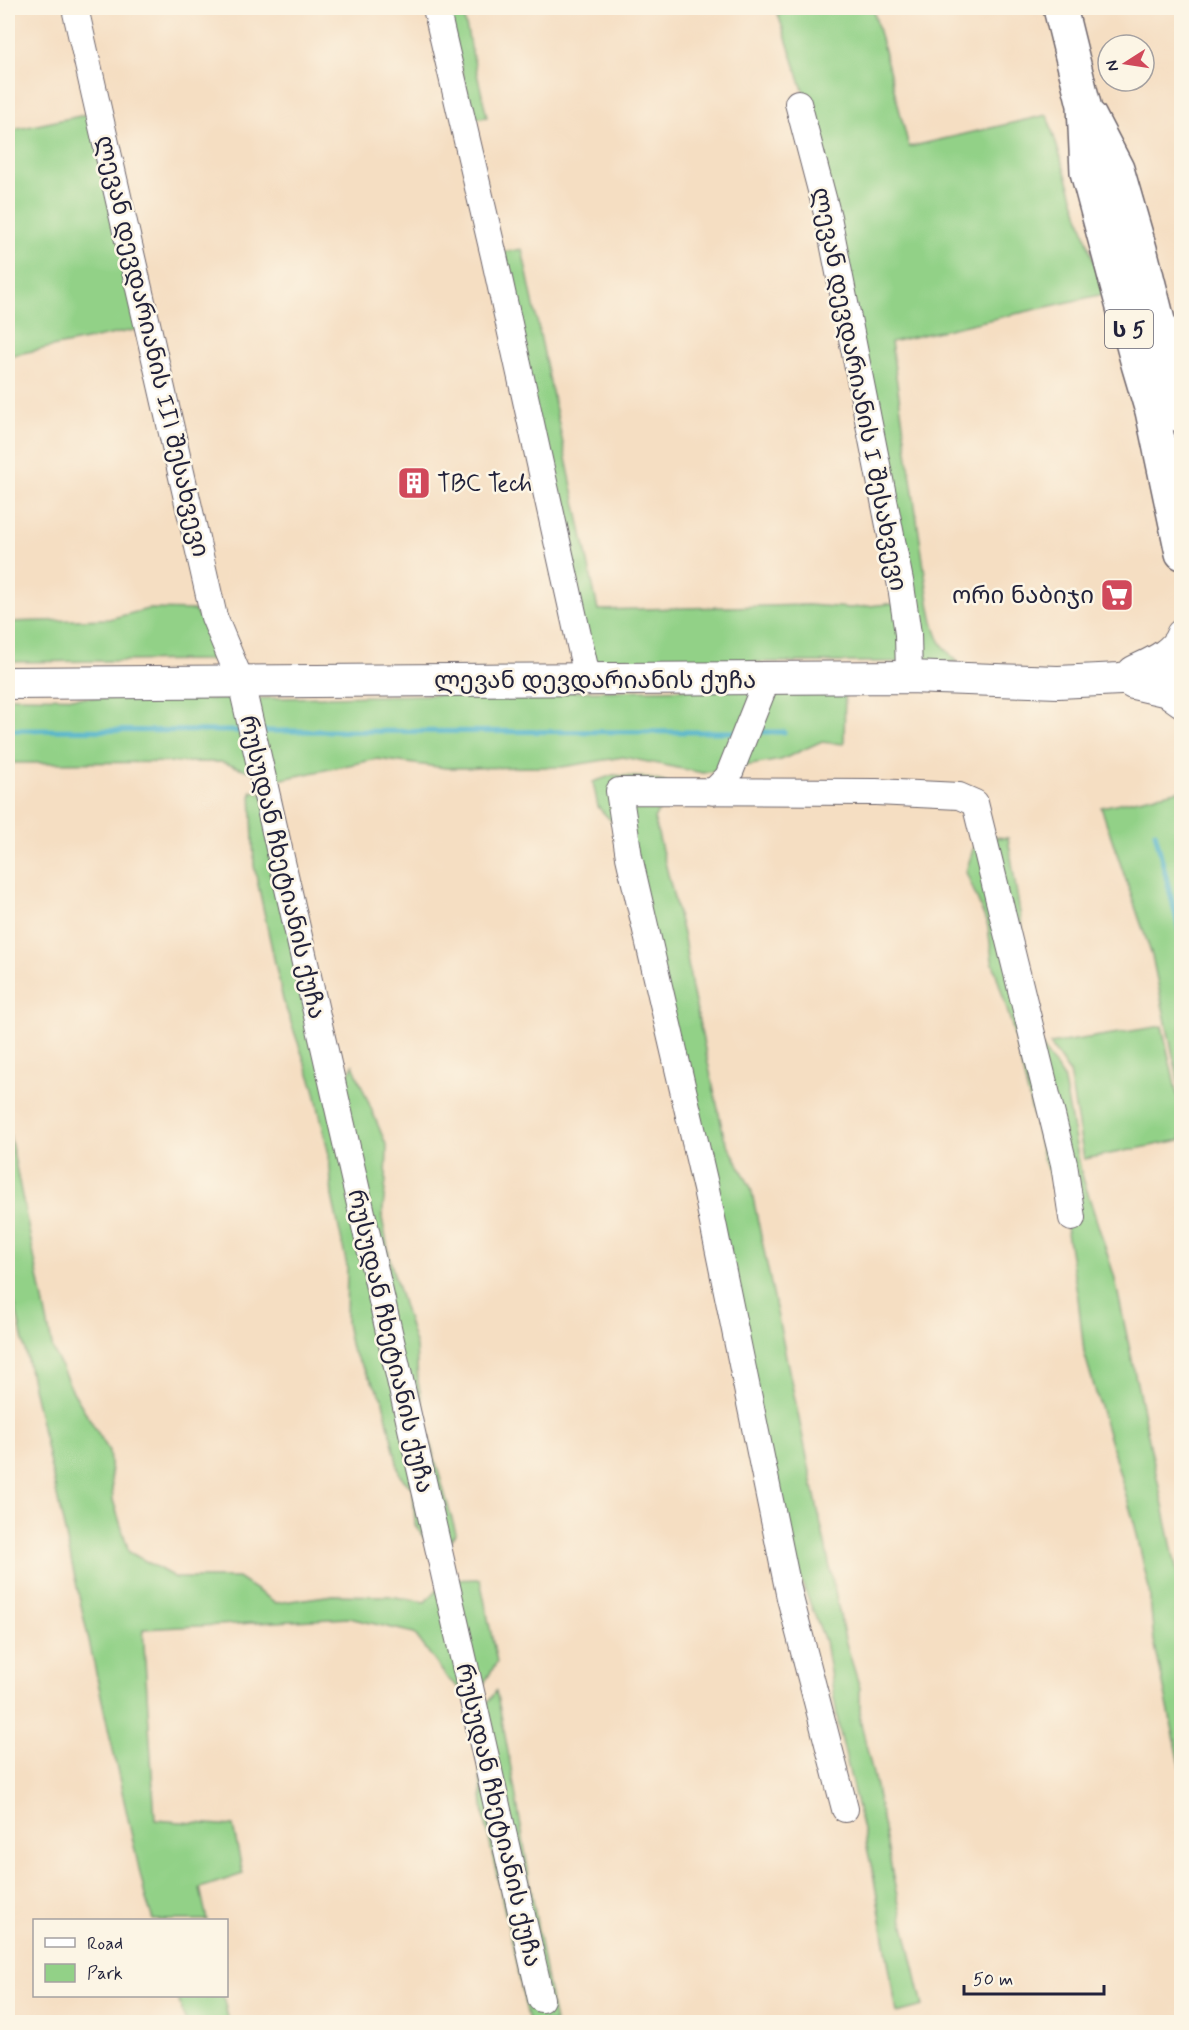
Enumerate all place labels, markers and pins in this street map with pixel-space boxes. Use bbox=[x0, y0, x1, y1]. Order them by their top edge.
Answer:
building icon: TBC Tech bbox=[396, 465, 432, 501]
place label: TBC Tech bbox=[437, 469, 532, 500]
supermarket icon: ორი ნაბიჯი bbox=[1099, 577, 1135, 613]
place label: ორი ნაბიჯი bbox=[952, 581, 1094, 612]

